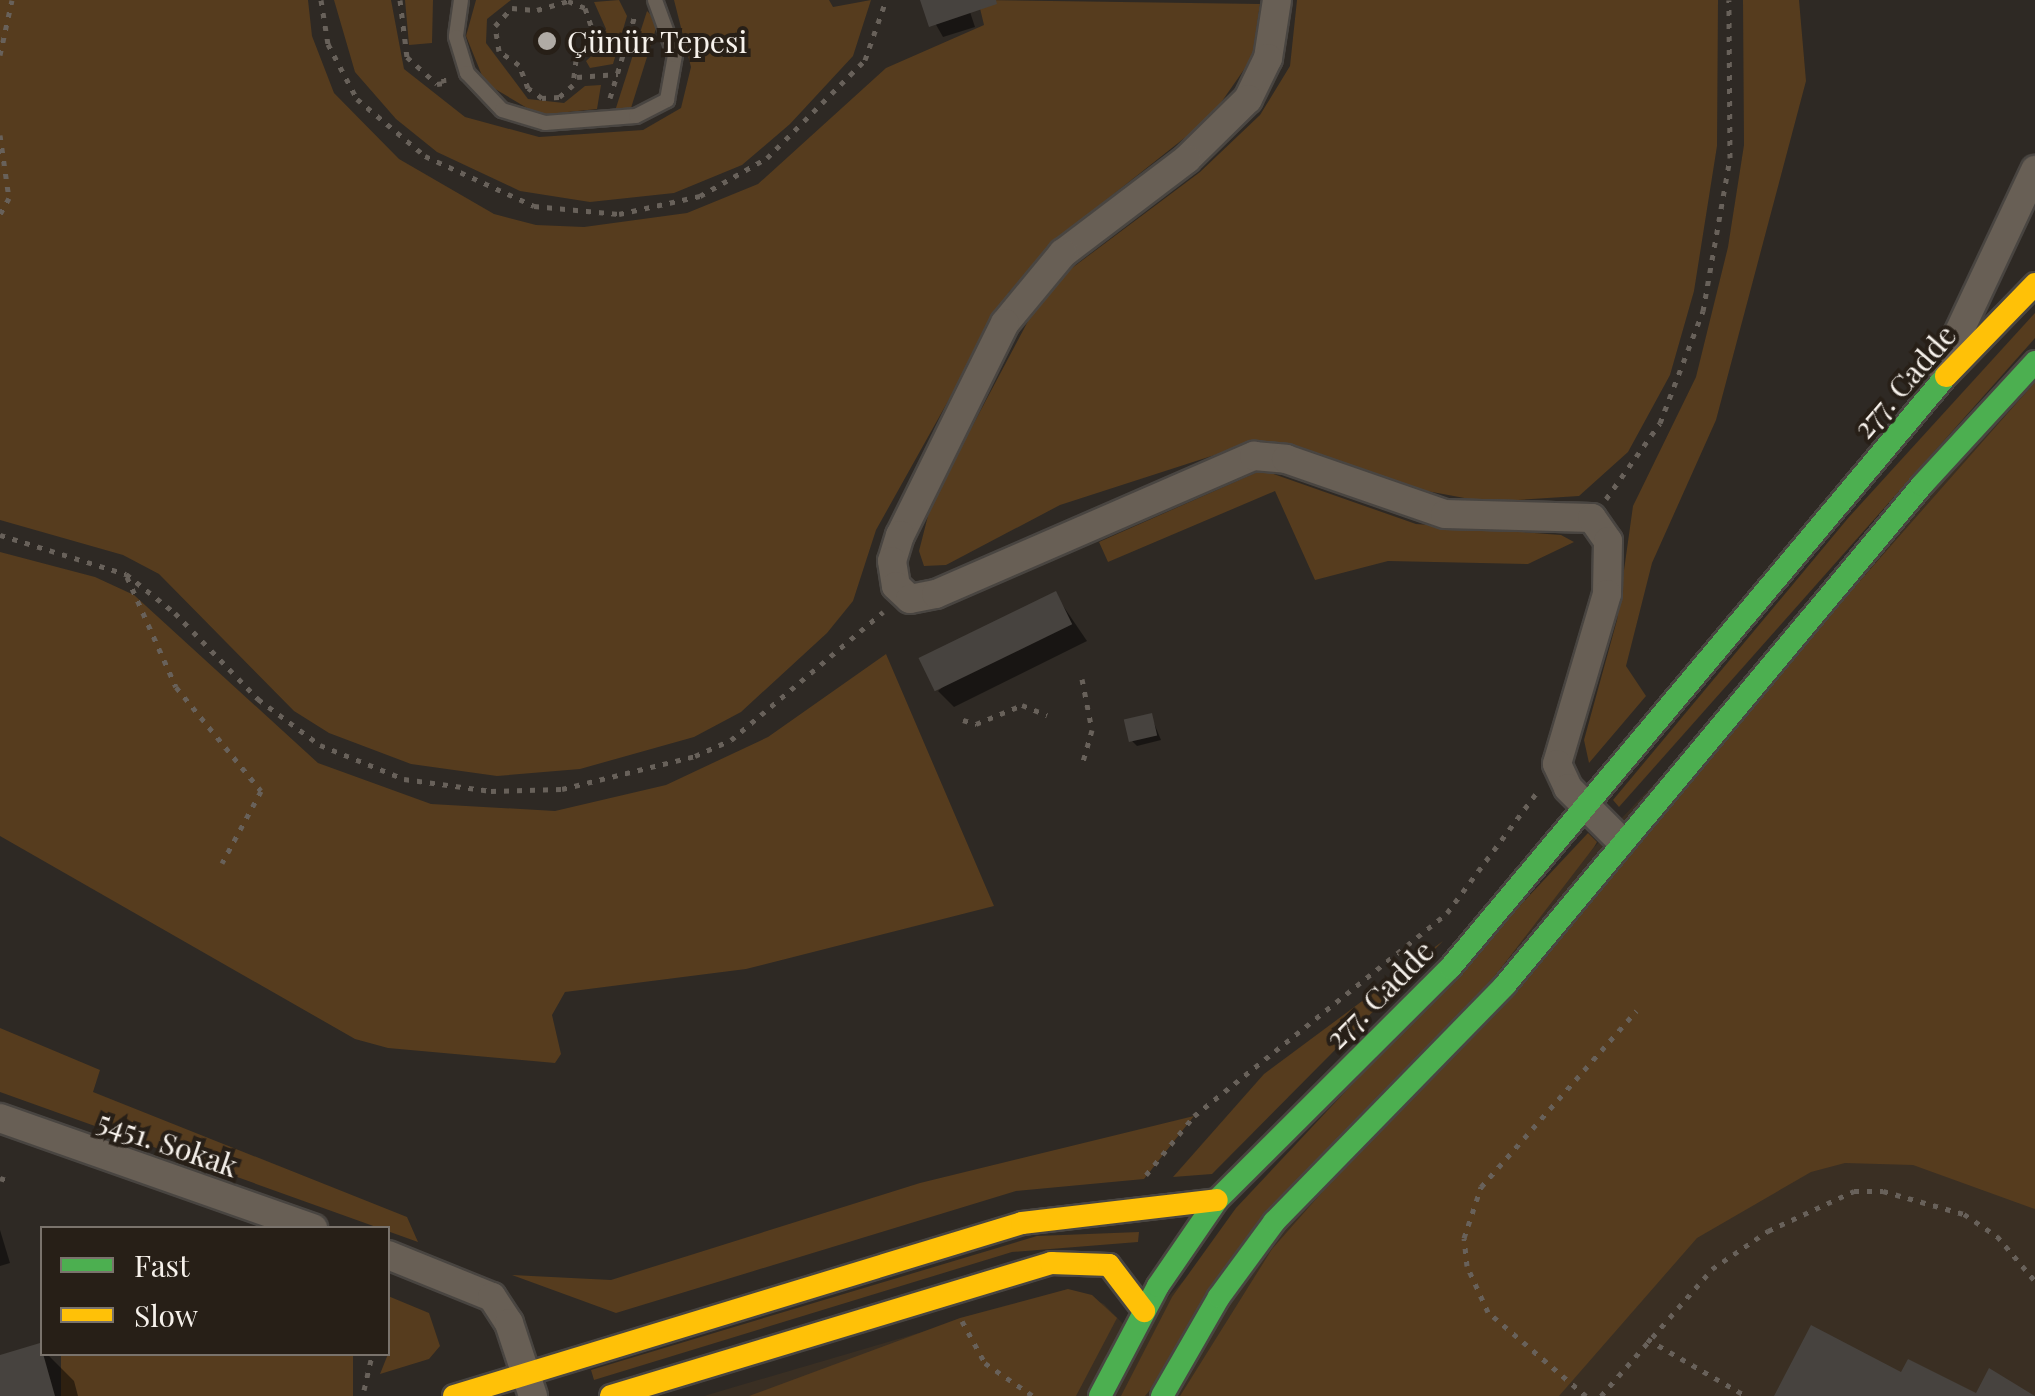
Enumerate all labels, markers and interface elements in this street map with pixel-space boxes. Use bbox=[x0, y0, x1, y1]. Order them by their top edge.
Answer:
place label: Çünür Tepesi bbox=[567, 23, 749, 59]
marker: Çünür Tepesi bbox=[536, 30, 558, 52]
street label: 277. Cadde bbox=[1845, 317, 1963, 445]
street label: 277. Cadde bbox=[1317, 932, 1441, 1056]
street label: 5451. Sokak bbox=[93, 1102, 243, 1184]
legend bbox=[40, 1226, 390, 1356]
text: Fast bbox=[134, 1245, 190, 1285]
text: Slow bbox=[134, 1295, 198, 1335]

